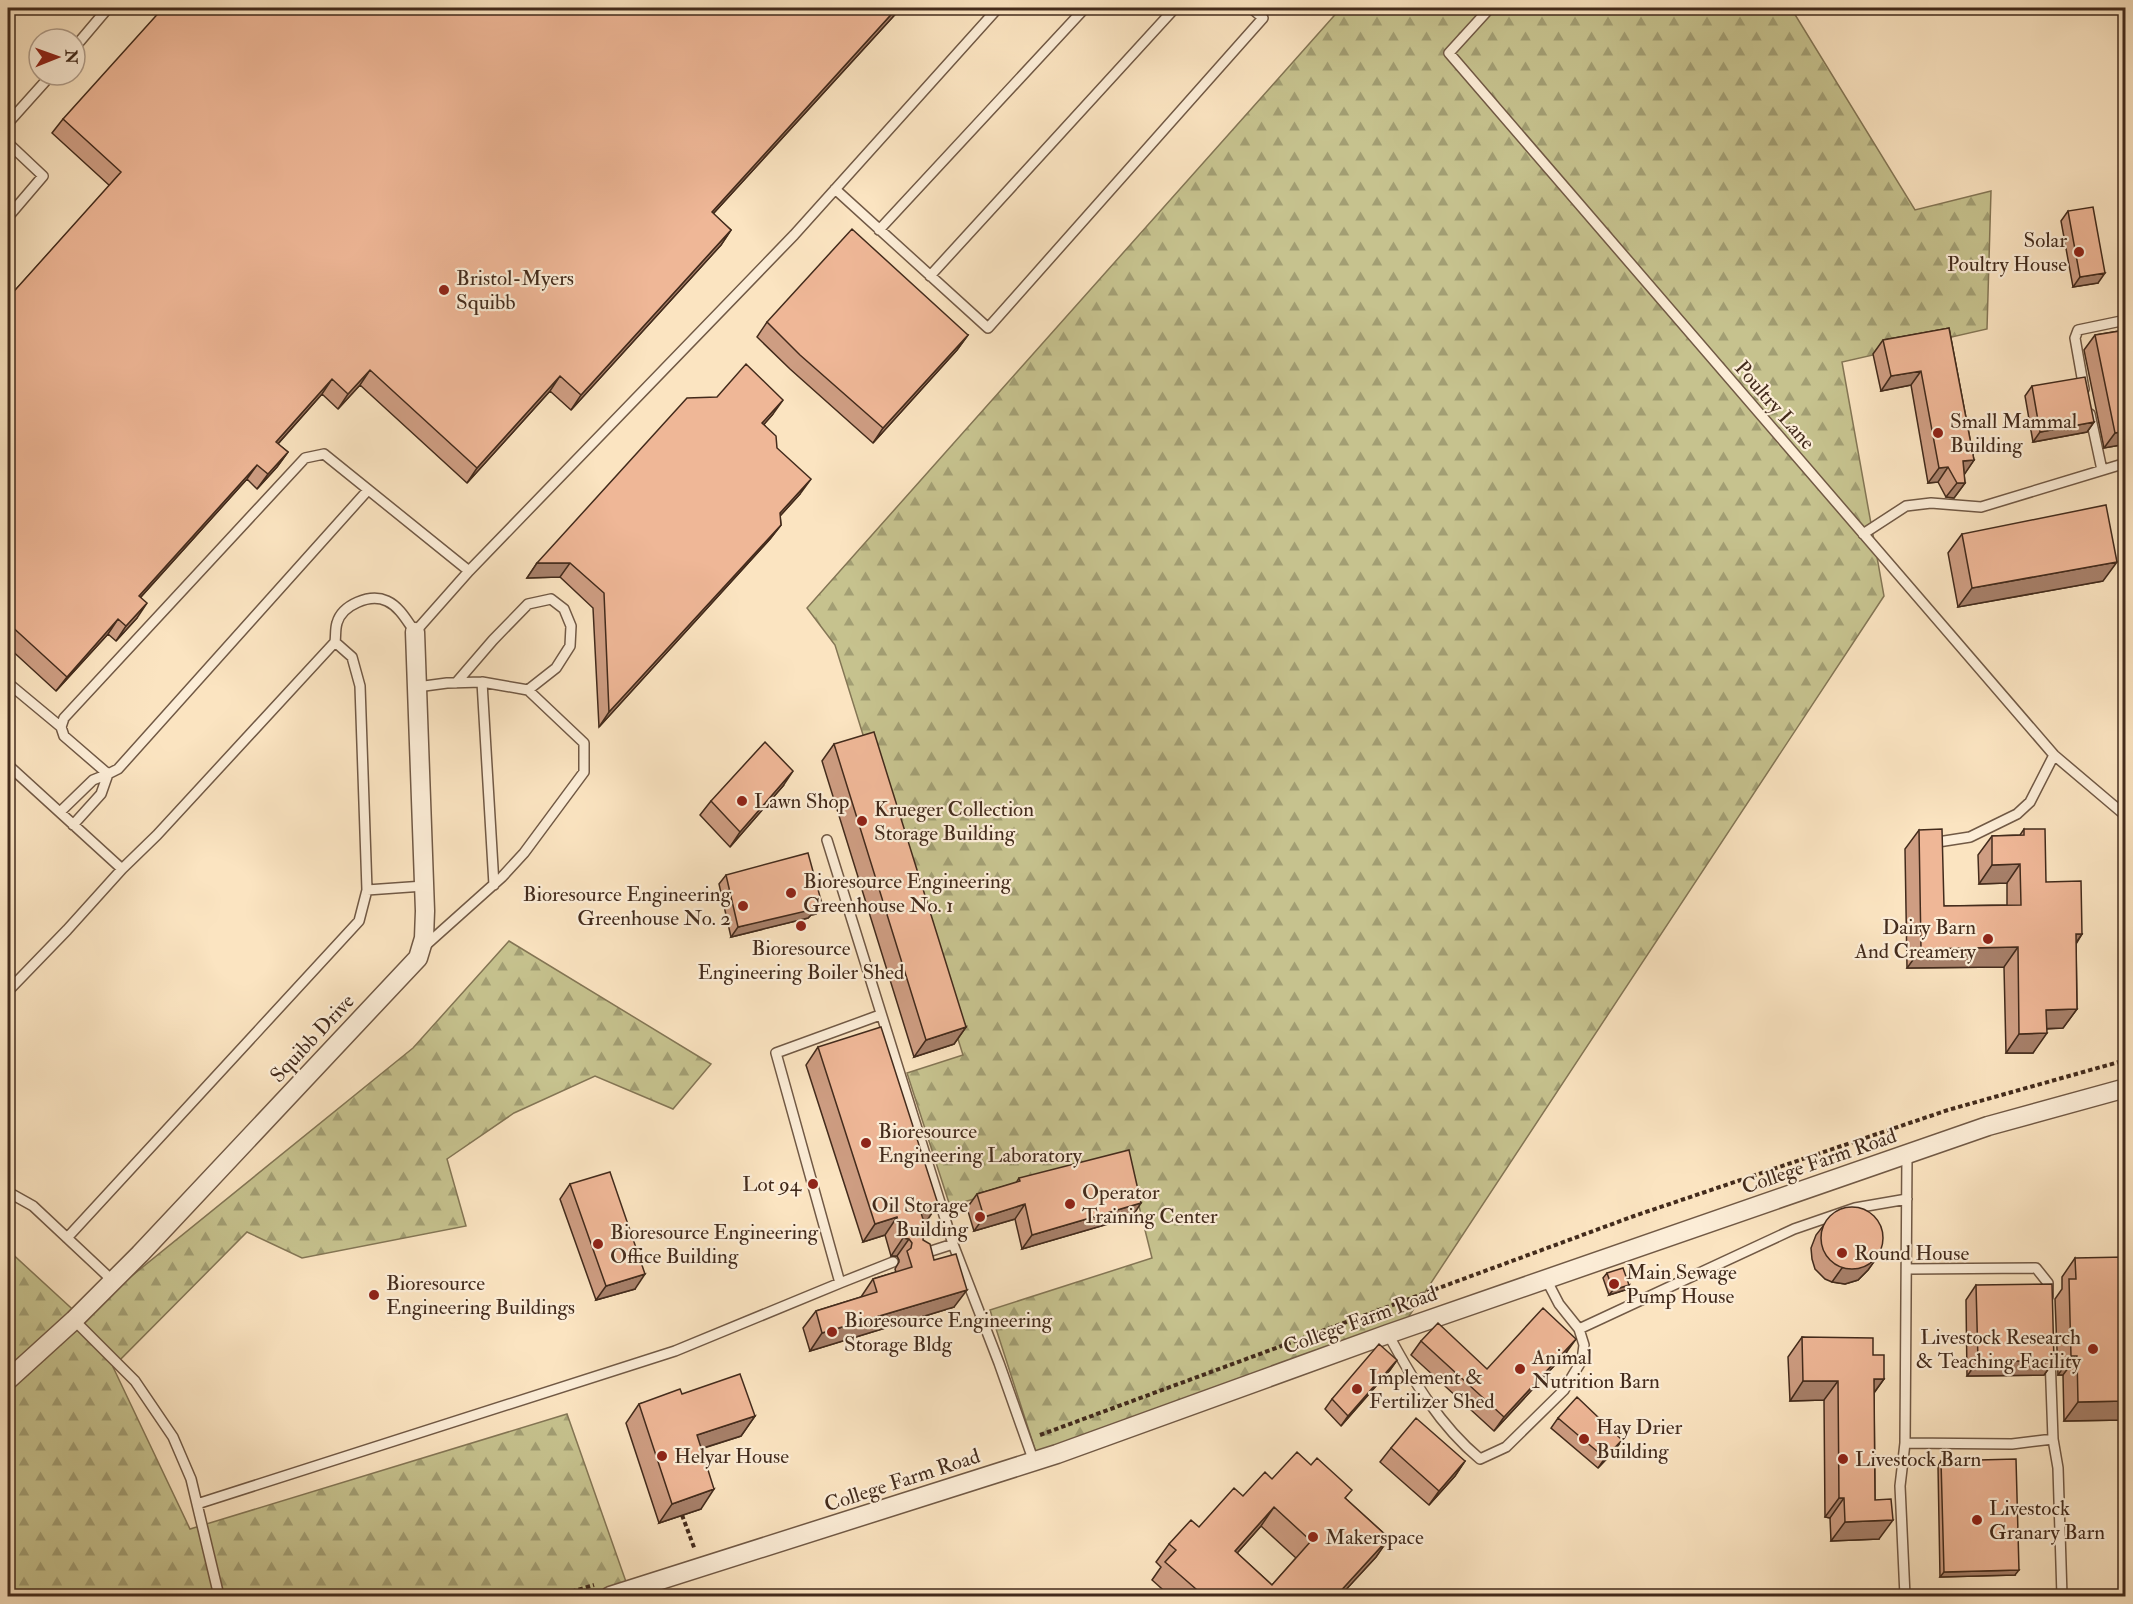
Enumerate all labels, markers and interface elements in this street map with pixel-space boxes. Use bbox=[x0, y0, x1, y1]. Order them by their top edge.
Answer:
north arrow bbox=[27, 27, 87, 87]
text: N bbox=[61, 48, 81, 65]
place label: Solar Poultry House bbox=[1947, 227, 2067, 278]
marker: Solar Poultry House bbox=[2072, 245, 2086, 259]
place label: Bristol-Myers Squibb bbox=[456, 265, 574, 316]
marker: Bristol-Myers Squibb bbox=[437, 283, 451, 297]
street label: Poultry Lane bbox=[1728, 355, 1821, 456]
place label: Small Mammal Building bbox=[1950, 408, 2078, 459]
marker: Small Mammal Building bbox=[1931, 426, 1945, 440]
place label: Lawn Shop bbox=[754, 788, 849, 815]
marker: Lawn Shop bbox=[735, 794, 749, 808]
place label: Krueger Collection Storage Building bbox=[874, 796, 1034, 847]
marker: Krueger Collection Storage Building bbox=[855, 814, 869, 828]
place label: Bioresource Engineering Greenhouse No. 1 bbox=[803, 868, 1012, 919]
place label: Bioresource Engineering Greenhouse No. 2 bbox=[523, 881, 732, 932]
marker: Bioresource Engineering Greenhouse No. 1 bbox=[784, 886, 798, 900]
marker: Bioresource Engineering Greenhouse No. 2 bbox=[736, 899, 750, 913]
place label: Dairy Barn And Creamery bbox=[1854, 914, 1977, 965]
marker: Bioresource Engineering Boiler Shed bbox=[794, 919, 808, 933]
marker: Dairy Barn And Creamery bbox=[1981, 932, 1995, 946]
place label: Bioresource Engineering Boiler Shed bbox=[698, 935, 905, 986]
street label: Squibb Drive bbox=[264, 988, 361, 1089]
place label: Bioresource Engineering Laboratory bbox=[878, 1118, 1083, 1169]
street label: College Farm Road bbox=[1738, 1122, 1901, 1201]
marker: Bioresource Engineering Laboratory bbox=[859, 1136, 873, 1150]
place label: Lot 94 bbox=[742, 1171, 803, 1198]
marker: Lot 94 bbox=[806, 1177, 820, 1191]
place label: Operator Training Center bbox=[1082, 1179, 1218, 1230]
place label: Oil Storage Building bbox=[871, 1192, 969, 1243]
marker: Operator Training Center bbox=[1063, 1197, 1077, 1211]
marker: Oil Storage Building bbox=[973, 1210, 987, 1224]
place label: Bioresource Engineering Office Building bbox=[610, 1219, 819, 1270]
marker: Bioresource Engineering Office Building bbox=[591, 1237, 605, 1251]
place label: Round House bbox=[1854, 1240, 1969, 1267]
marker: Round House bbox=[1835, 1246, 1849, 1260]
place label: Main Sewage Pump House bbox=[1626, 1259, 1737, 1310]
place label: Bioresource Engineering Buildings bbox=[386, 1270, 575, 1321]
marker: Main Sewage Pump House bbox=[1607, 1277, 1621, 1291]
street label: College Farm Road bbox=[1279, 1280, 1442, 1361]
marker: Bioresource Engineering Buildings bbox=[367, 1288, 381, 1302]
place label: Bioresource Engineering Storage Bldg bbox=[844, 1307, 1053, 1358]
place label: Livestock Research & Teaching Facility bbox=[1916, 1324, 2082, 1375]
marker: Bioresource Engineering Storage Bldg bbox=[825, 1325, 839, 1339]
marker: Livestock Research & Teaching Facility bbox=[2086, 1342, 2100, 1356]
place label: Animal Nutrition Barn bbox=[1531, 1344, 1660, 1395]
marker: Animal Nutrition Barn bbox=[1513, 1362, 1527, 1376]
place label: Implement & Fertilizer Shed bbox=[1369, 1364, 1495, 1415]
marker: Implement & Fertilizer Shed bbox=[1350, 1382, 1364, 1396]
place label: Hay Drier Building bbox=[1596, 1414, 1682, 1465]
marker: Hay Drier Building bbox=[1577, 1432, 1591, 1446]
street label: College Farm Road bbox=[821, 1442, 984, 1518]
place label: Helyar House bbox=[674, 1443, 789, 1470]
place label: Livestock Barn bbox=[1855, 1446, 1982, 1473]
marker: Helyar House bbox=[655, 1449, 669, 1463]
marker: Livestock Barn bbox=[1836, 1452, 1850, 1466]
place label: Livestock Granary Barn bbox=[1989, 1495, 2105, 1546]
marker: Livestock Granary Barn bbox=[1970, 1513, 1984, 1527]
place label: Makerspace bbox=[1325, 1524, 1424, 1551]
marker: Makerspace bbox=[1306, 1530, 1320, 1544]

